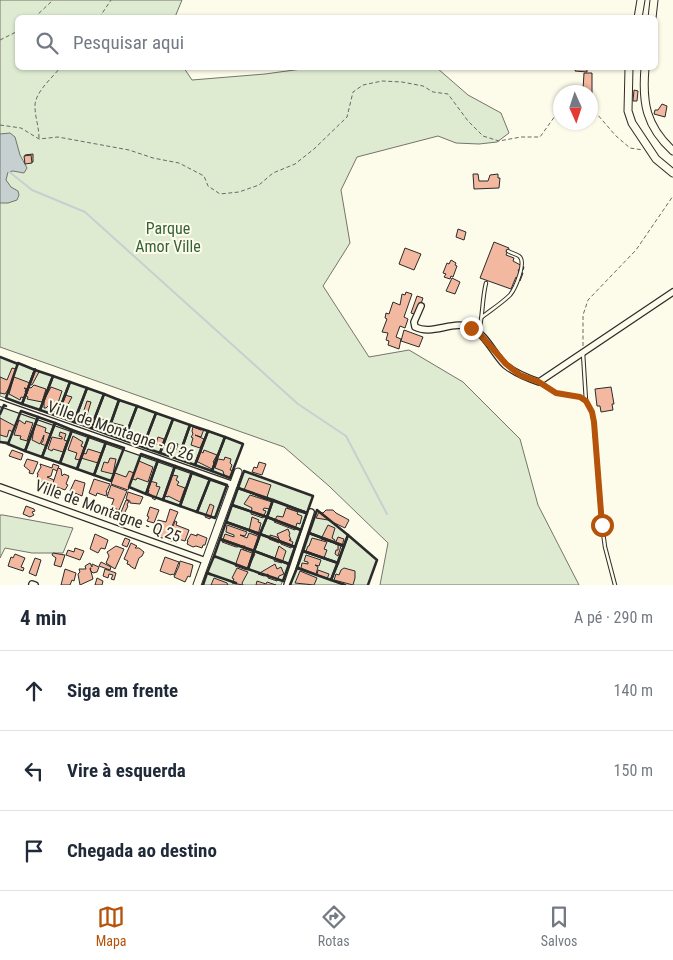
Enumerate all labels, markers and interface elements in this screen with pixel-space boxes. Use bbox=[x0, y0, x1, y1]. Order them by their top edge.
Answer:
search box bbox=[15, 15, 658, 70]
icon: search bbox=[33, 29, 61, 57]
text: Pesquisar aqui bbox=[73, 31, 184, 54]
north arrow bbox=[553, 85, 598, 130]
park label: Parque Amor Ville bbox=[135, 219, 201, 256]
route end bbox=[460, 317, 483, 340]
street label: Ville de Montagne - Q 26 bbox=[45, 397, 197, 465]
street label: Ville de Montagne - Q 25 bbox=[32, 476, 184, 546]
route start bbox=[591, 514, 614, 537]
text: 4 min bbox=[20, 606, 67, 630]
text: A pé · 290 m bbox=[574, 608, 653, 627]
icon: ahead bbox=[20, 677, 48, 705]
text: Siga em frente bbox=[67, 679, 178, 702]
text: 140 m bbox=[614, 681, 653, 700]
icon: left bbox=[20, 757, 48, 785]
text: Vire à esquerda bbox=[67, 759, 186, 782]
text: 150 m bbox=[614, 761, 653, 780]
icon: arrive bbox=[20, 837, 48, 865]
text: Chegada ao destino bbox=[67, 839, 217, 862]
tab: Mapa bbox=[96, 903, 127, 949]
tab: Rotas bbox=[318, 903, 350, 949]
tab: Salvos bbox=[541, 903, 577, 949]

